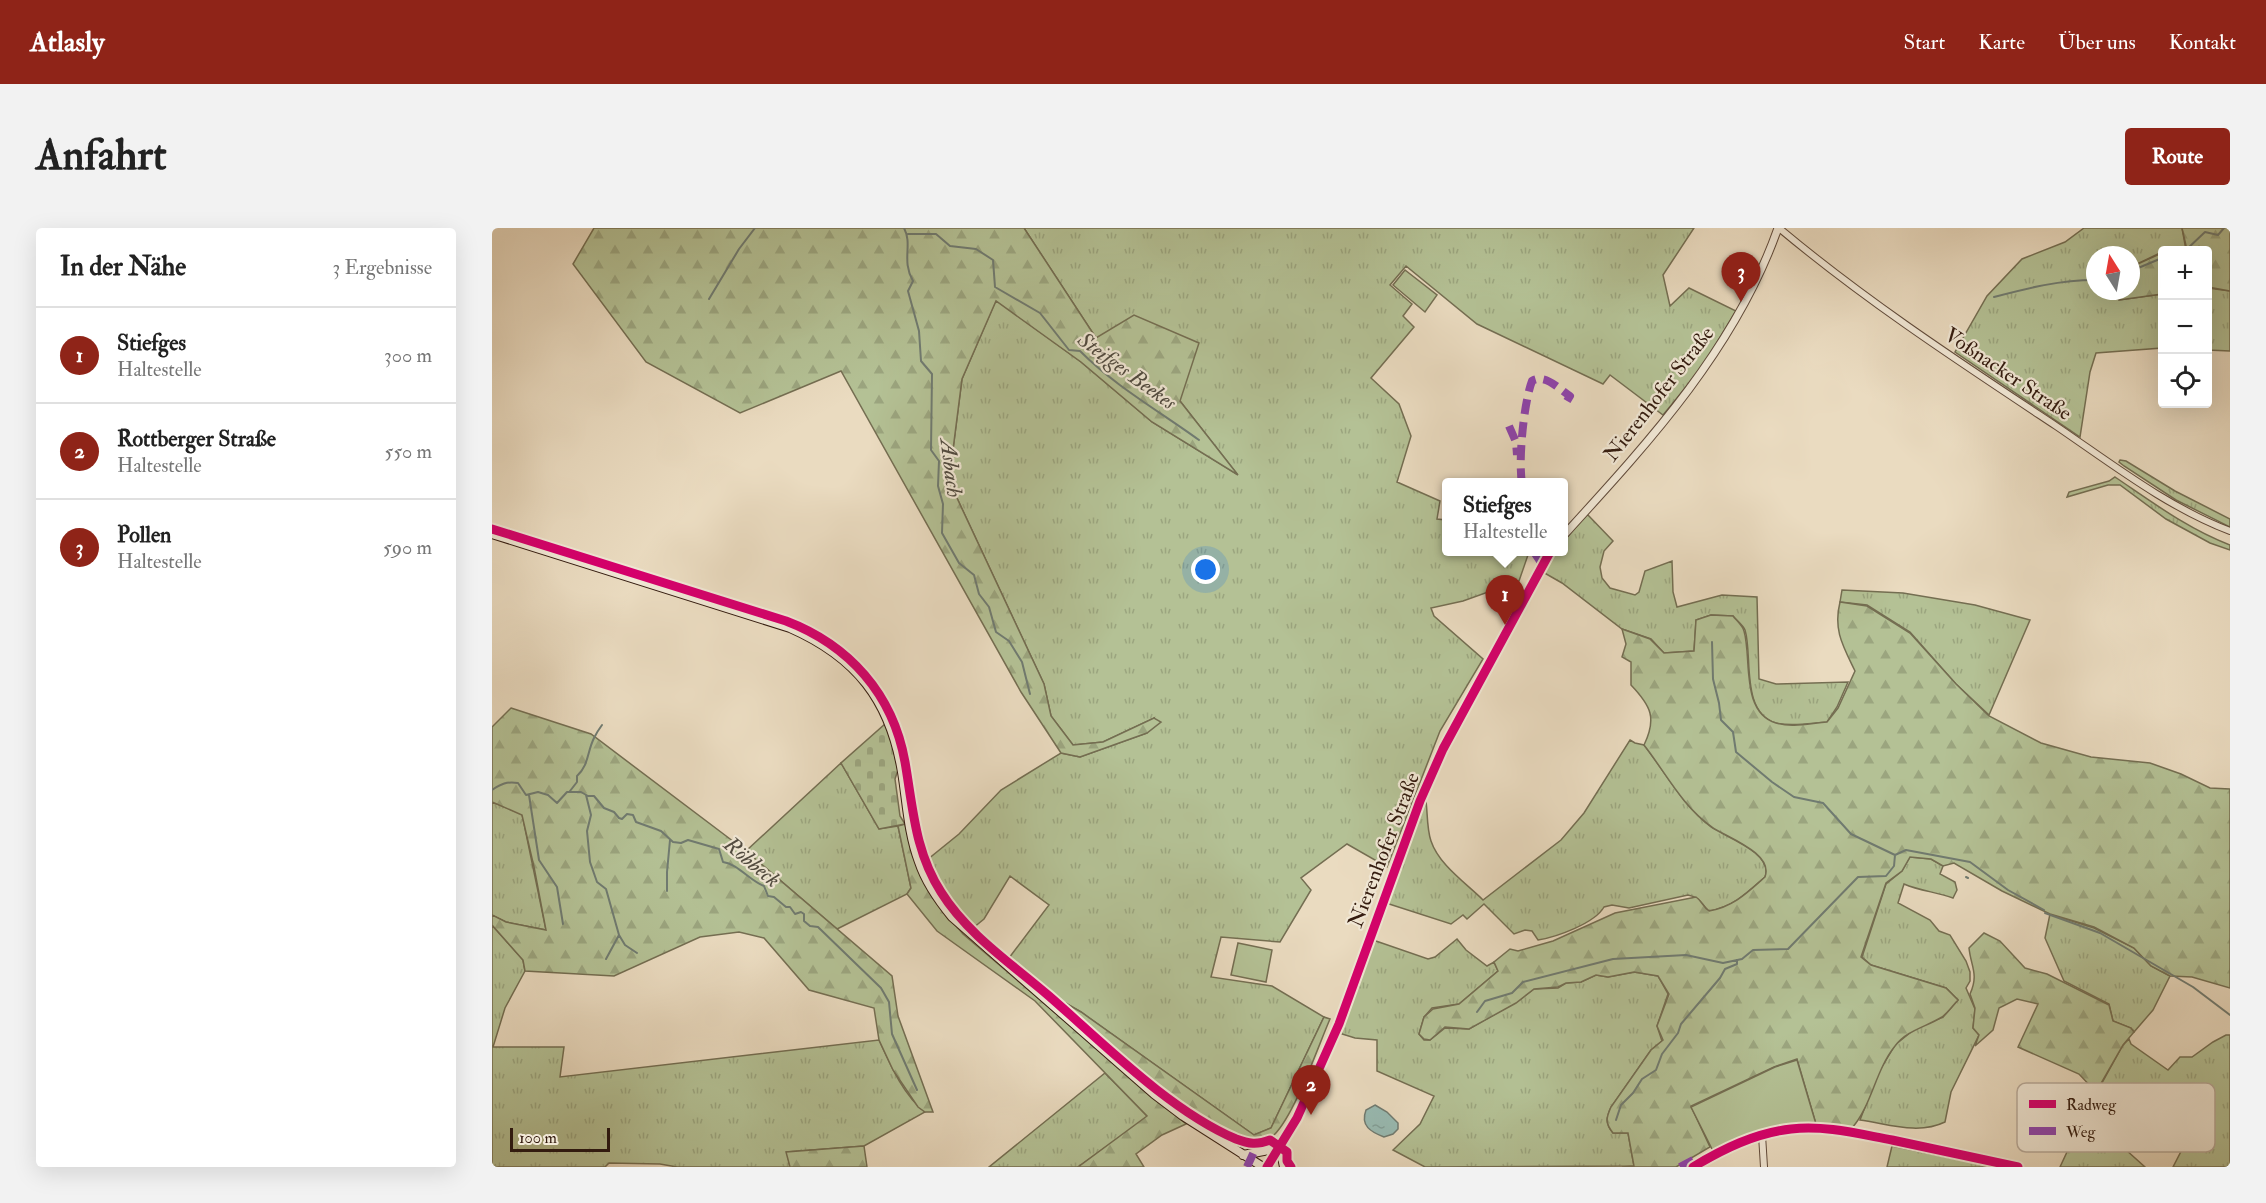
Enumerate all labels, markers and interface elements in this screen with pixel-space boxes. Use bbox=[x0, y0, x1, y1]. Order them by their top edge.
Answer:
text: Atlasly bbox=[30, 25, 104, 60]
text: Start bbox=[1903, 29, 1945, 56]
text: Karte bbox=[1978, 29, 2025, 56]
text: Über uns bbox=[2058, 29, 2136, 56]
text: Kontakt bbox=[2169, 29, 2236, 56]
button: Route bbox=[2125, 128, 2230, 185]
text: Anfahrt bbox=[36, 130, 167, 182]
north arrow bbox=[2086, 246, 2140, 300]
map controls bbox=[2158, 246, 2212, 408]
button: + bbox=[2158, 246, 2212, 300]
text: In der Nähe bbox=[60, 251, 186, 283]
pin: 3 bbox=[1722, 253, 1760, 302]
text: 3 Ergebnisse bbox=[333, 255, 432, 280]
button: − bbox=[2158, 300, 2212, 354]
street label: Nierenhofer Straße bbox=[1598, 321, 1720, 467]
street label: Voßnacker Straße bbox=[1939, 321, 2077, 427]
water label: Steifges Beekes bbox=[1071, 325, 1183, 417]
text: Stiefges bbox=[117, 329, 186, 357]
text: 1 bbox=[76, 343, 83, 368]
text: 300 m bbox=[384, 343, 432, 368]
button: locate bbox=[2158, 354, 2212, 408]
text: Haltestelle bbox=[117, 357, 202, 382]
text: Rottberger Straße bbox=[117, 425, 276, 453]
water label: Asbach bbox=[933, 435, 968, 499]
text: 2 bbox=[74, 439, 85, 464]
text: 550 m bbox=[385, 439, 432, 464]
text: Haltestelle bbox=[117, 453, 202, 478]
popup bbox=[1442, 478, 1568, 556]
text: Stiefges bbox=[1463, 491, 1532, 519]
text: Haltestelle bbox=[1463, 519, 1547, 544]
text: Pollen bbox=[117, 521, 171, 549]
text: 3 bbox=[76, 535, 83, 560]
text: 590 m bbox=[383, 535, 432, 560]
text: Haltestelle bbox=[117, 549, 202, 574]
your location bbox=[1191, 555, 1220, 584]
pin: 1 bbox=[1486, 576, 1524, 625]
street label: Nierenhofer Straße bbox=[1342, 768, 1426, 931]
water label: Röbbeck bbox=[717, 830, 786, 894]
pin: 2 bbox=[1292, 1066, 1330, 1115]
legend bbox=[2017, 1083, 2215, 1152]
text: Radweg bbox=[2066, 1095, 2117, 1115]
text: Weg bbox=[2065, 1122, 2097, 1142]
scale bar bbox=[510, 1125, 610, 1152]
text: 100 m bbox=[519, 1128, 557, 1148]

